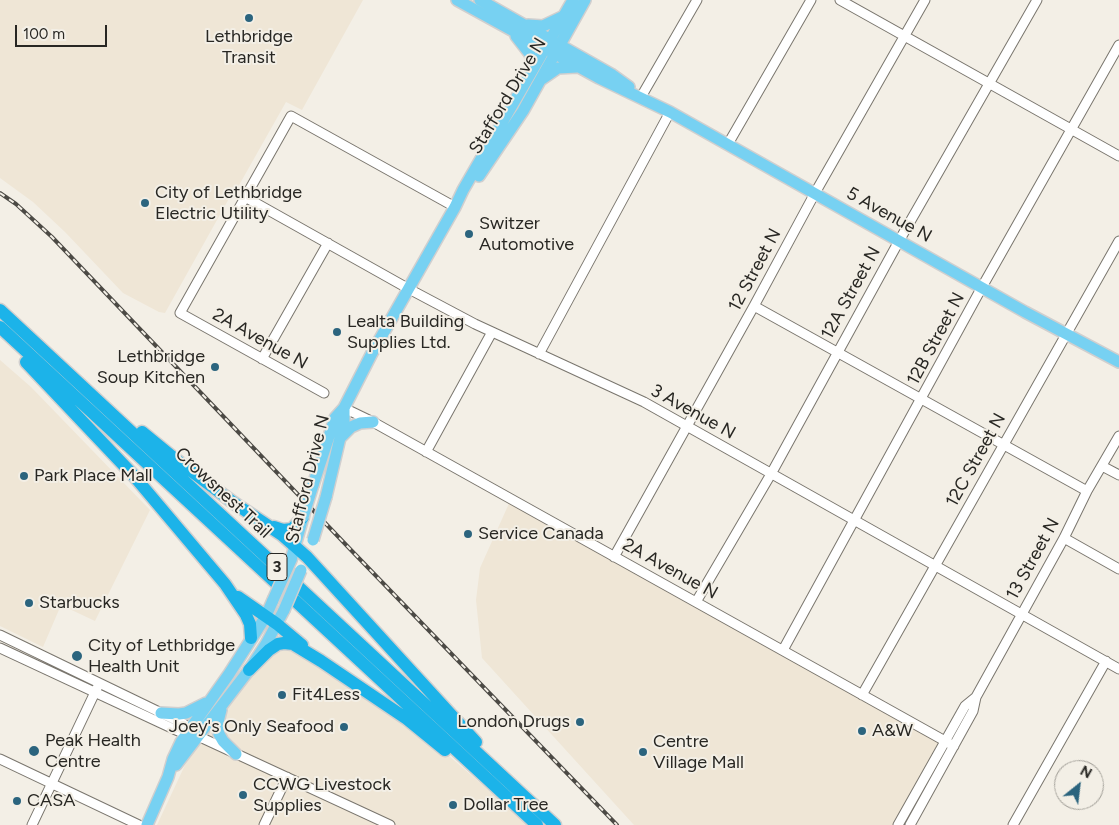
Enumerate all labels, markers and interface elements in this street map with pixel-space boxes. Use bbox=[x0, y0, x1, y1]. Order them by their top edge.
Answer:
marker: Lethbridge Transit bbox=[243, 12, 255, 24]
scale bar bbox=[18, 15, 110, 47]
text: 100 m bbox=[23, 25, 65, 43]
place label: Lethbridge Transit bbox=[205, 26, 293, 68]
street label: Stafford Drive N bbox=[465, 34, 551, 158]
place label: City of Lethbridge Electric Utility bbox=[155, 182, 302, 224]
street label: 5 Avenue N bbox=[843, 183, 935, 247]
marker: City of Lethbridge Electric Utility bbox=[139, 197, 151, 209]
place label: Switzer Automotive bbox=[479, 213, 574, 255]
street label: 12 Street N bbox=[724, 225, 786, 315]
marker: Switzer Automotive bbox=[463, 228, 475, 240]
street label: 12A Street N bbox=[817, 243, 885, 343]
street label: 12B Street N bbox=[903, 289, 969, 389]
street label: 2A Avenue N bbox=[208, 304, 312, 374]
place label: Lealta Building Supplies Ltd. bbox=[347, 311, 464, 354]
marker: Lealta Building Supplies Ltd. bbox=[331, 326, 343, 338]
place label: Lethbridge Soup Kitchen bbox=[97, 346, 205, 388]
marker: Lethbridge Soup Kitchen bbox=[209, 361, 221, 373]
street label: 3 Avenue N bbox=[647, 380, 739, 444]
street label: 12C Street N bbox=[941, 409, 1011, 511]
street label: Stafford Drive N bbox=[282, 412, 334, 546]
street label: Crowsnest Trail bbox=[170, 443, 276, 543]
place label: Park Place Mall bbox=[34, 465, 153, 487]
marker: Park Place Mall bbox=[18, 470, 30, 482]
street label: 13 Street N bbox=[1002, 514, 1064, 604]
place label: Service Canada bbox=[478, 523, 604, 545]
marker: Service Canada bbox=[462, 528, 474, 540]
street label: 2A Avenue N bbox=[618, 534, 722, 604]
road number: 3 bbox=[267, 554, 287, 580]
place label: Starbucks bbox=[39, 592, 120, 614]
marker: Starbucks bbox=[23, 597, 35, 609]
place label: City of Lethbridge Health Unit bbox=[88, 635, 235, 678]
marker: City of Lethbridge Health Unit bbox=[70, 649, 84, 663]
place label: Fit4Less bbox=[292, 684, 360, 706]
marker: Fit4Less bbox=[276, 689, 288, 701]
place label: London Drugs bbox=[457, 711, 570, 733]
place label: Joey's Only Seafood bbox=[169, 716, 334, 738]
marker: London Drugs bbox=[574, 716, 586, 728]
place label: A&W bbox=[872, 720, 913, 742]
marker: Joey's Only Seafood bbox=[338, 721, 350, 733]
marker: A&W bbox=[856, 725, 868, 737]
place label: Peak Health Centre bbox=[45, 730, 141, 772]
place label: Centre Village Mall bbox=[653, 731, 744, 774]
marker: Peak Health Centre bbox=[27, 744, 41, 758]
marker: Centre Village Mall bbox=[637, 746, 649, 758]
north arrow bbox=[1054, 760, 1104, 810]
text: N bbox=[1077, 762, 1095, 782]
place label: CCWG Livestock Supplies bbox=[253, 774, 391, 816]
marker: CCWG Livestock Supplies bbox=[237, 789, 249, 801]
place label: CASA bbox=[27, 790, 75, 812]
place label: Dollar Tree bbox=[463, 794, 548, 816]
marker: CASA bbox=[11, 795, 23, 807]
marker: Dollar Tree bbox=[447, 799, 459, 811]

